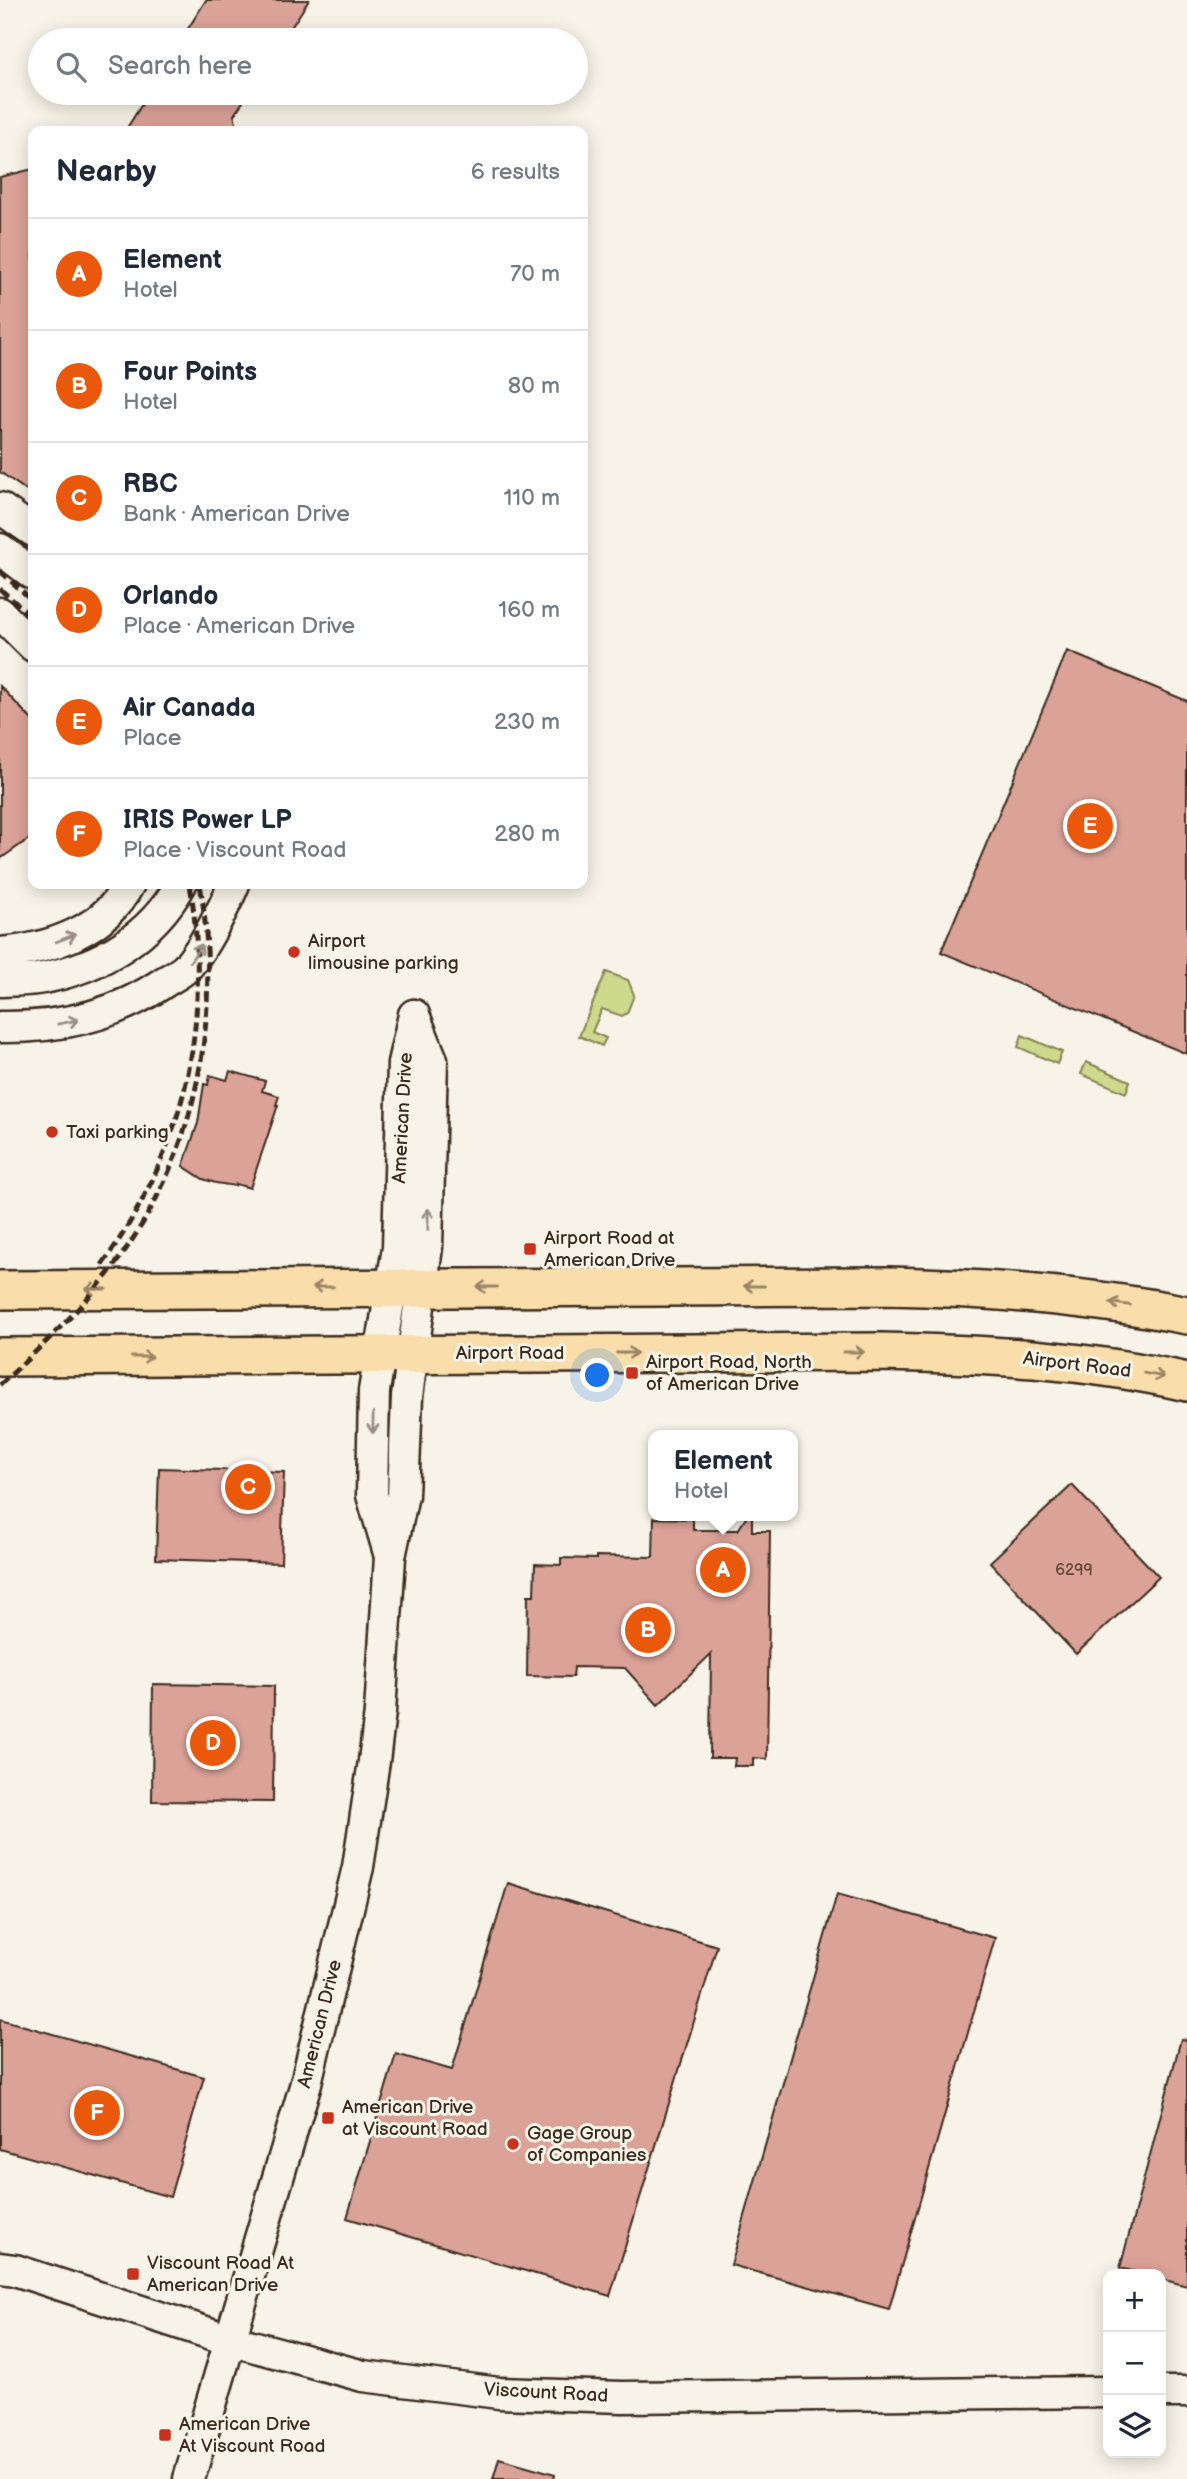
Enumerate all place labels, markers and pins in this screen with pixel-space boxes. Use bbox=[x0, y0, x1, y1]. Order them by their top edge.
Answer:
pin: E bbox=[1067, 800, 1113, 852]
place label: Airport limousine parking bbox=[308, 930, 459, 975]
marker: Airport limousine parking bbox=[286, 944, 302, 960]
place label: Taxi parking bbox=[66, 1121, 169, 1144]
marker: Taxi parking bbox=[44, 1124, 60, 1140]
place label: Airport Road at American Drive bbox=[544, 1227, 675, 1272]
marker: Airport Road at American Drive bbox=[522, 1241, 538, 1257]
place label: Airport Road, North of American Drive bbox=[646, 1351, 812, 1396]
marker: Airport Road, North of American Drive bbox=[624, 1365, 640, 1381]
pin: C bbox=[225, 1461, 271, 1513]
pin: A bbox=[700, 1544, 746, 1596]
pin: B bbox=[625, 1604, 671, 1656]
pin: D bbox=[190, 1717, 236, 1769]
pin: F bbox=[74, 2087, 120, 2139]
place label: American Drive at Viscount Road bbox=[342, 2096, 488, 2141]
marker: American Drive at Viscount Road bbox=[320, 2110, 336, 2126]
place label: Gage Group of Companies bbox=[527, 2122, 646, 2167]
marker: Gage Group of Companies bbox=[505, 2136, 521, 2152]
place label: Viscount Road At American Drive bbox=[147, 2252, 294, 2297]
marker: Viscount Road At American Drive bbox=[125, 2266, 141, 2282]
place label: American Drive At Viscount Road bbox=[179, 2413, 326, 2458]
marker: American Drive At Viscount Road bbox=[157, 2427, 173, 2443]

